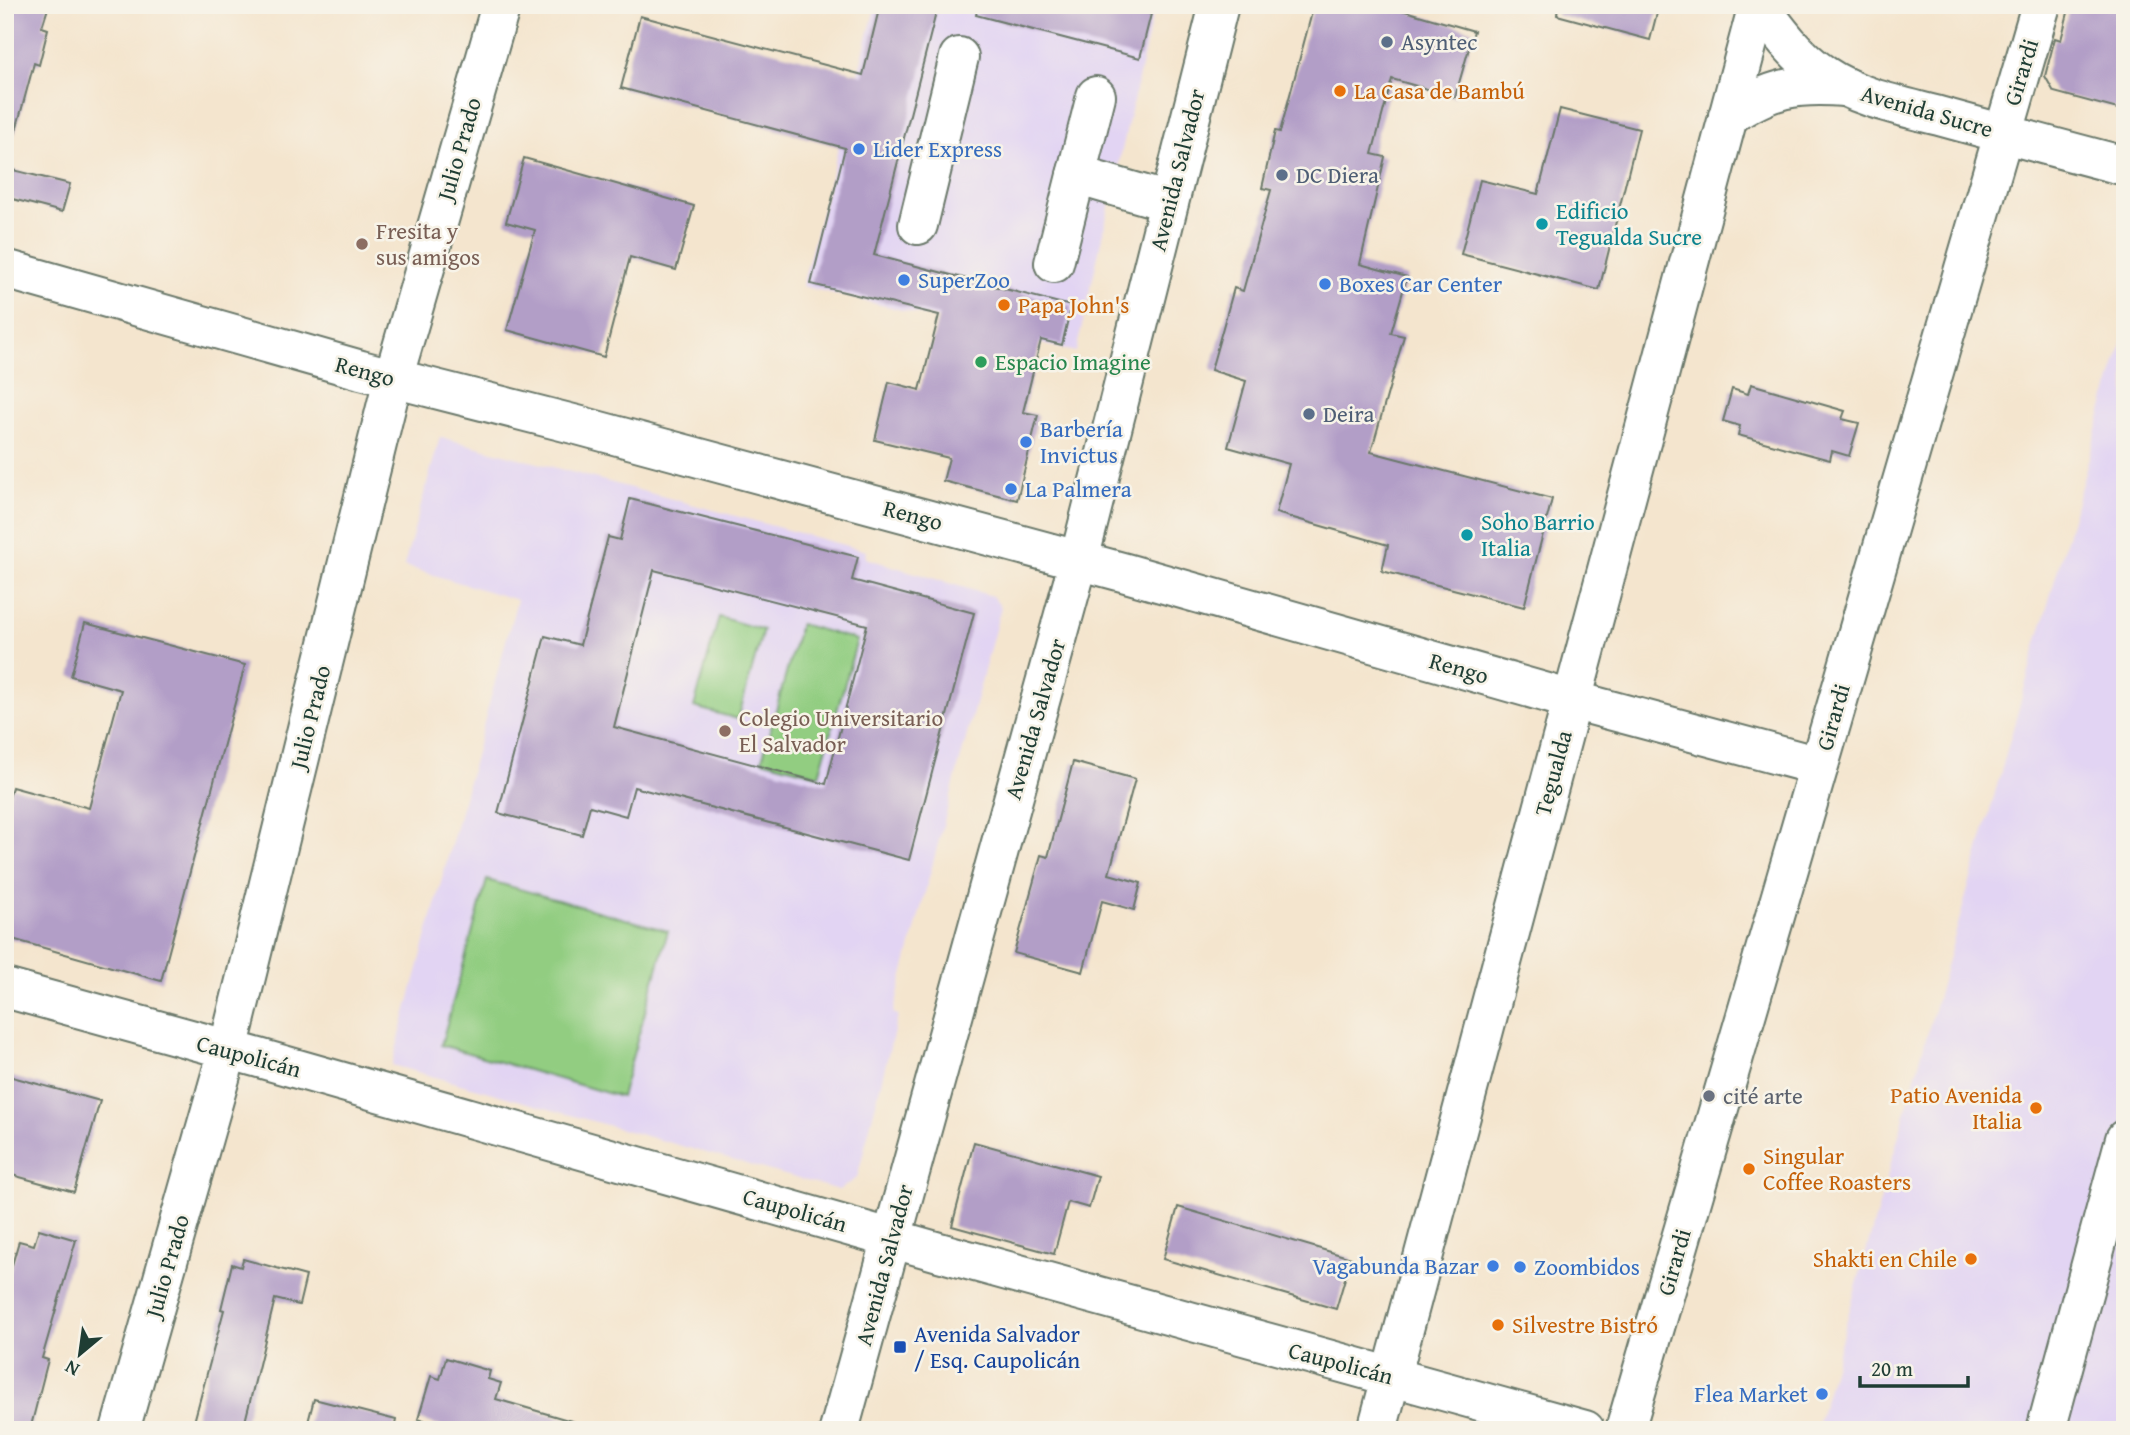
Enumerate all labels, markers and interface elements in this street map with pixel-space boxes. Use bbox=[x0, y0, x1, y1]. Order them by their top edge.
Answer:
place label: Asyntec bbox=[1401, 25, 1478, 58]
marker: Asyntec bbox=[1379, 34, 1395, 50]
street label: Girardi bbox=[1995, 34, 2046, 109]
place label: La Casa de Bambú bbox=[1354, 74, 1525, 107]
street label: Avenida Sucre bbox=[1857, 76, 1997, 145]
marker: La Casa de Bambú bbox=[1332, 83, 1348, 99]
street label: Avenida Salvador bbox=[1140, 85, 1213, 254]
street label: Julio Prado bbox=[427, 93, 489, 207]
place label: Lider Express bbox=[873, 132, 1002, 165]
marker: Lider Express bbox=[851, 141, 867, 157]
place label: DC Diera bbox=[1296, 158, 1379, 191]
marker: DC Diera bbox=[1274, 167, 1290, 183]
place label: Edificio Tegualda Sucre bbox=[1556, 194, 1702, 253]
place label: Fresita y sus amigos bbox=[376, 214, 480, 273]
marker: Edificio Tegualda Sucre bbox=[1534, 216, 1550, 232]
marker: Fresita y sus amigos bbox=[354, 236, 370, 252]
place label: SuperZoo bbox=[918, 263, 1010, 296]
place label: Boxes Car Center bbox=[1339, 267, 1503, 300]
marker: SuperZoo bbox=[896, 272, 912, 288]
marker: Boxes Car Center bbox=[1317, 276, 1333, 292]
place label: Papa John's bbox=[1018, 288, 1129, 321]
marker: Papa John's bbox=[996, 297, 1012, 313]
place label: Espacio Imagine bbox=[995, 345, 1151, 378]
street label: Rengo bbox=[332, 347, 398, 394]
marker: Espacio Imagine bbox=[973, 354, 989, 370]
place label: Deira bbox=[1323, 397, 1374, 430]
marker: Deira bbox=[1301, 406, 1317, 422]
place label: Barbería Invictus bbox=[1040, 412, 1123, 471]
marker: Barbería Invictus bbox=[1018, 434, 1034, 450]
place label: La Palmera bbox=[1025, 472, 1132, 505]
marker: La Palmera bbox=[1003, 481, 1019, 497]
street label: Rengo bbox=[880, 491, 946, 538]
place label: Soho Barrio Italia bbox=[1481, 505, 1595, 564]
marker: Soho Barrio Italia bbox=[1459, 527, 1475, 543]
street label: Avenida Salvador bbox=[996, 634, 1073, 803]
street label: Rengo bbox=[1426, 643, 1493, 692]
street label: Julio Prado bbox=[280, 662, 338, 775]
street label: Girardi bbox=[1807, 680, 1858, 754]
place label: Colegio Universitario El Salvador bbox=[739, 701, 943, 760]
marker: Colegio Universitario El Salvador bbox=[717, 723, 733, 739]
street label: Tegualda bbox=[1525, 726, 1580, 819]
street label: Caupolicán bbox=[193, 1026, 305, 1085]
place label: Patio Avenida Italia bbox=[1890, 1078, 2022, 1137]
place label: cité arte bbox=[1723, 1079, 1803, 1112]
marker: cité arte bbox=[1701, 1088, 1717, 1104]
marker: Patio Avenida Italia bbox=[2028, 1100, 2044, 1116]
place label: Singular Coffee Roasters bbox=[1763, 1139, 1911, 1198]
marker: Singular Coffee Roasters bbox=[1741, 1161, 1757, 1177]
street label: Caupolicán bbox=[739, 1179, 851, 1240]
street label: Avenida Salvador bbox=[846, 1180, 921, 1349]
street label: Julio Prado bbox=[135, 1210, 197, 1324]
street label: Girardi bbox=[1648, 1225, 1699, 1299]
place label: Shakti en Chile bbox=[1813, 1242, 1957, 1275]
place label: Vagabunda Bazar bbox=[1312, 1249, 1480, 1282]
place label: Zoombidos bbox=[1534, 1250, 1640, 1283]
marker: Shakti en Chile bbox=[1963, 1251, 1979, 1267]
marker: Vagabunda Bazar bbox=[1485, 1258, 1501, 1274]
marker: Zoombidos bbox=[1512, 1259, 1528, 1275]
place label: Silvestre Bistró bbox=[1512, 1308, 1658, 1341]
place label: Avenida Salvador / Esq. Caupolicán bbox=[914, 1317, 1081, 1376]
marker: Silvestre Bistró bbox=[1490, 1317, 1506, 1333]
north arrow bbox=[46, 1320, 116, 1390]
street label: Caupolicán bbox=[1285, 1333, 1397, 1392]
marker: Avenida Salvador / Esq. Caupolicán bbox=[892, 1339, 908, 1355]
scale bar bbox=[1860, 1344, 1969, 1388]
text: N bbox=[59, 1353, 84, 1384]
text: 20 m bbox=[1871, 1353, 1913, 1384]
place label: Flea Market bbox=[1694, 1377, 1808, 1410]
marker: Flea Market bbox=[1814, 1386, 1830, 1402]

